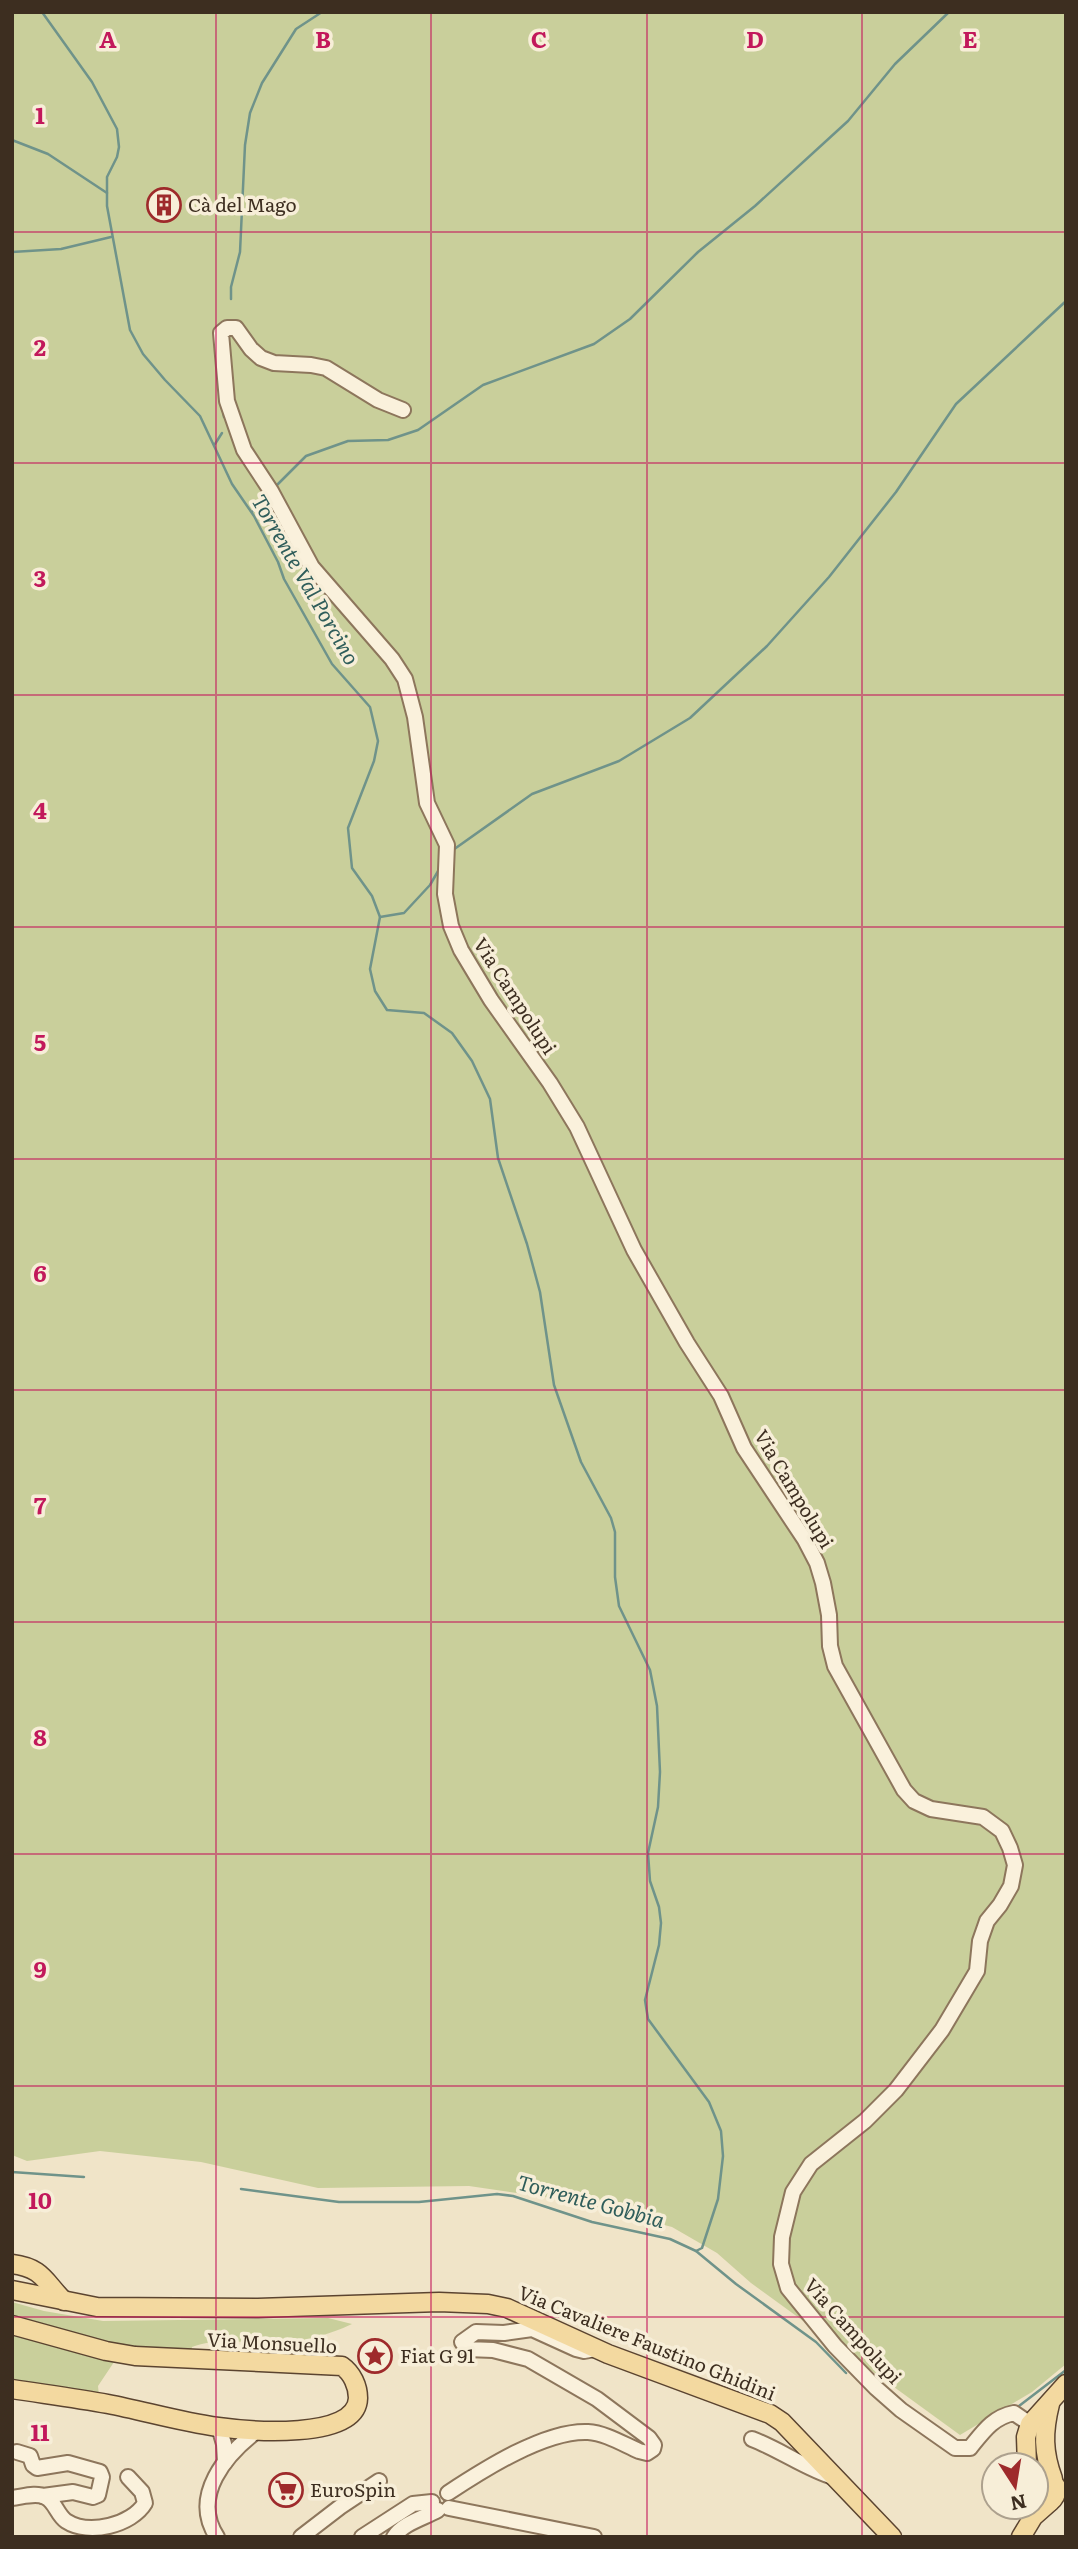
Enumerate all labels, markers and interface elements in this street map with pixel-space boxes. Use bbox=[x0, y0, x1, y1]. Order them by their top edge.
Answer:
text: A bbox=[99, 21, 117, 55]
text: B bbox=[315, 21, 331, 55]
text: C bbox=[531, 21, 547, 55]
text: D bbox=[746, 21, 764, 55]
text: E bbox=[962, 21, 978, 55]
text: 1 bbox=[35, 97, 45, 131]
building icon: Cà del Mago bbox=[145, 186, 183, 224]
place label: Cà del Mago bbox=[188, 190, 297, 218]
text: 2 bbox=[34, 329, 46, 363]
water label: Torrente Val Porcino bbox=[246, 488, 369, 670]
text: 3 bbox=[34, 560, 46, 594]
text: 4 bbox=[33, 792, 47, 826]
street label: Via Campolupi bbox=[468, 932, 564, 1059]
text: 5 bbox=[34, 1024, 46, 1058]
text: 6 bbox=[33, 1255, 47, 1289]
street label: Via Campolupi bbox=[748, 1424, 841, 1553]
text: 7 bbox=[34, 1487, 47, 1521]
text: 8 bbox=[33, 1719, 47, 1753]
text: 9 bbox=[33, 1951, 47, 1985]
water label: Torrente Gobbia bbox=[515, 2165, 669, 2234]
text: 10 bbox=[28, 2182, 52, 2216]
street label: Via Campolupi bbox=[798, 2271, 909, 2390]
street label: Via Cavaliere Faustino Ghidini bbox=[515, 2278, 780, 2407]
street label: Via Monsuello bbox=[206, 2325, 338, 2359]
place icon: Fiat G 91 bbox=[356, 2337, 394, 2375]
place label: Fiat G 91 bbox=[400, 2341, 475, 2369]
text: 11 bbox=[30, 2414, 50, 2448]
north arrow bbox=[980, 2451, 1050, 2521]
supermarket icon: EuroSpin bbox=[267, 2471, 305, 2509]
place label: EuroSpin bbox=[310, 2475, 396, 2503]
text: N bbox=[1008, 2488, 1029, 2519]

